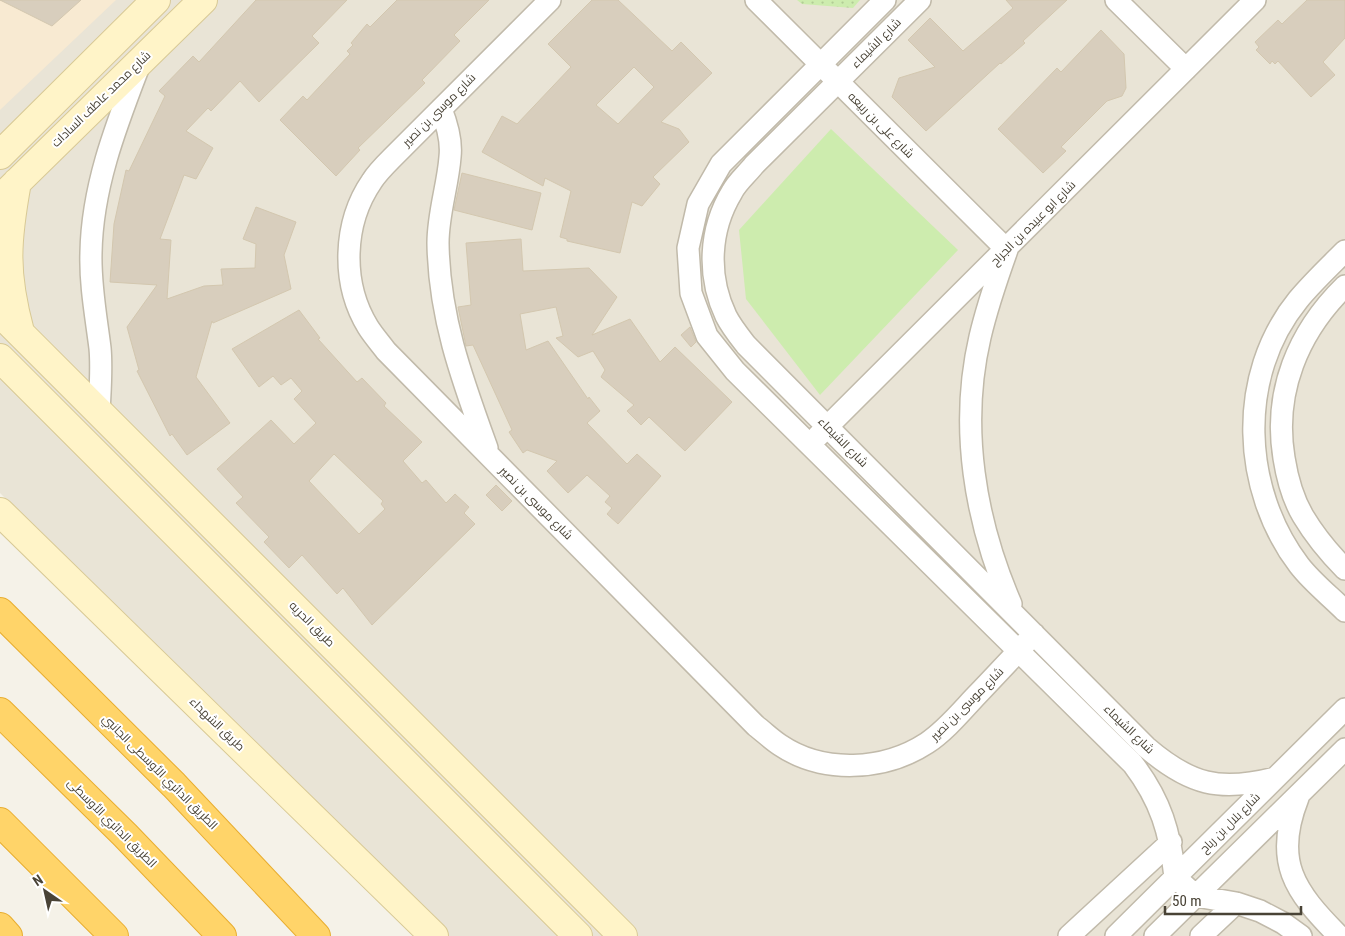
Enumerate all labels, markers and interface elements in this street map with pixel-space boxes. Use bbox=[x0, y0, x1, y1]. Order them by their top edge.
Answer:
street label: شارع الشيماء bbox=[848, 15, 905, 71]
street label: شارع محمد عاطف السادات bbox=[49, 48, 154, 151]
street label: شارع موسى بن نصير bbox=[399, 70, 479, 151]
street label: شارع على بن ربيعه bbox=[844, 89, 917, 162]
street label: شارع ابو عبيده بن الجراح bbox=[988, 178, 1079, 269]
street label: شارع الشيماء bbox=[815, 414, 871, 471]
street label: شارع موسى بن نصير bbox=[495, 463, 576, 543]
street label: طريق الحريه bbox=[286, 598, 338, 650]
street label: شارع موسى بن نصير bbox=[927, 664, 1007, 745]
street label: طريق الشهداء bbox=[187, 694, 247, 754]
street label: شارع الشيماء bbox=[1100, 702, 1157, 757]
street label: الطريق الدائري الأوسطى الجانبي bbox=[99, 711, 221, 833]
street label: الطريق الدائري الأوسطى bbox=[64, 775, 160, 871]
street label: شارع بلال بن رباح bbox=[1197, 790, 1264, 857]
north arrow bbox=[20, 866, 70, 916]
text: N bbox=[30, 871, 46, 889]
scale bar bbox=[1165, 884, 1301, 916]
text: 50 m bbox=[1172, 892, 1202, 910]

